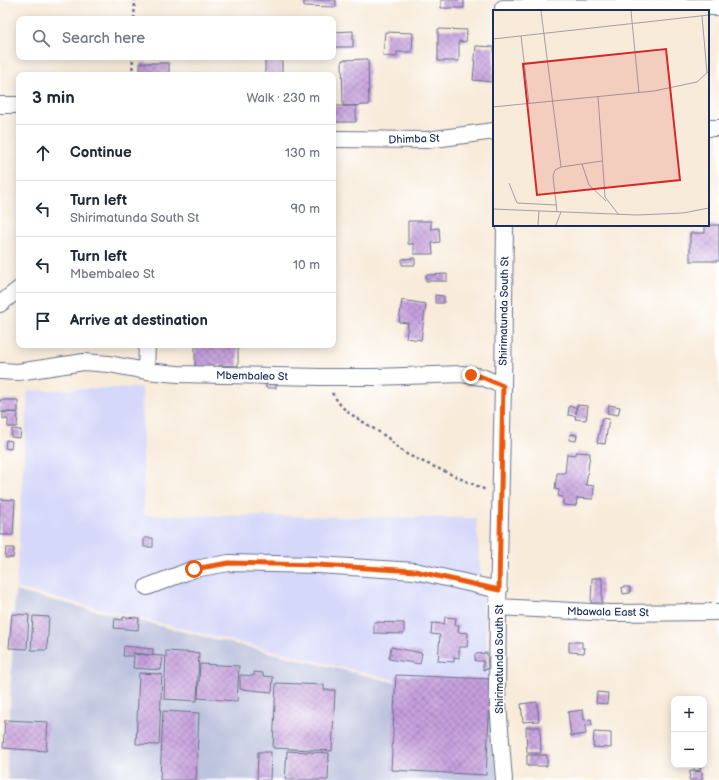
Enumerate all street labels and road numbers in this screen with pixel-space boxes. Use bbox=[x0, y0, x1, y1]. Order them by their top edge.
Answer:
street label: Dhimba St bbox=[388, 132, 440, 146]
street label: Shirimatunda South St bbox=[497, 256, 511, 366]
street label: Mbembaleo St bbox=[216, 369, 289, 383]
street label: Shirimatunda South St bbox=[493, 604, 506, 714]
street label: Mbawala East St bbox=[567, 605, 650, 619]

